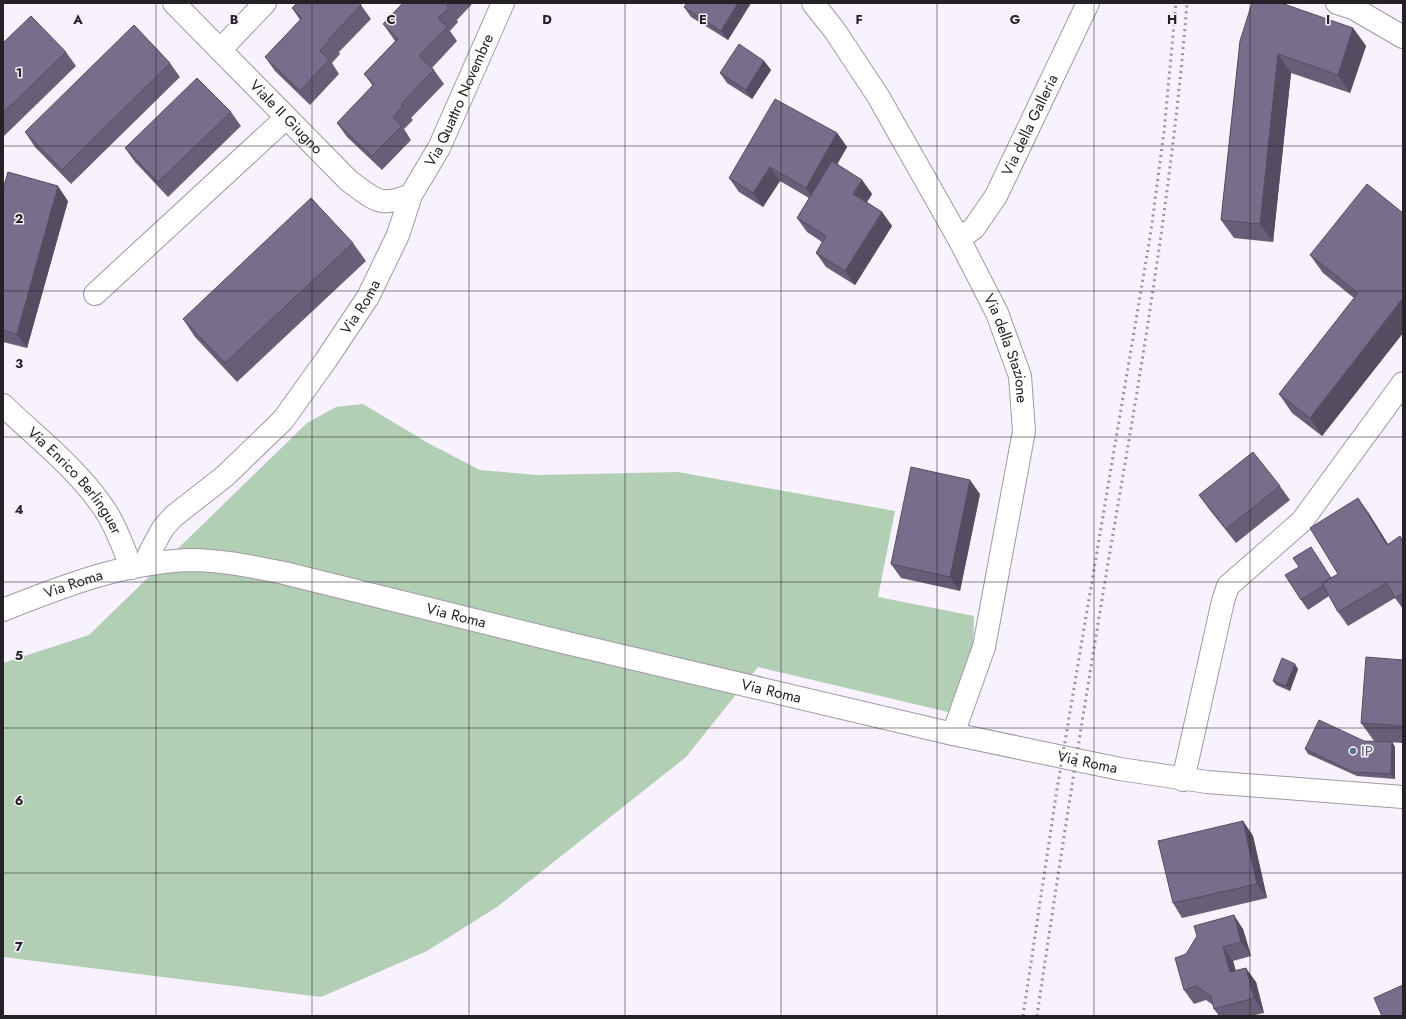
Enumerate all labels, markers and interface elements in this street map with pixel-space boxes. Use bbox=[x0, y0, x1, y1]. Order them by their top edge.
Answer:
text: A bbox=[72, 10, 83, 29]
text: B bbox=[230, 10, 239, 29]
text: C bbox=[386, 10, 396, 29]
text: D bbox=[542, 10, 552, 29]
text: E bbox=[699, 10, 707, 29]
text: F bbox=[855, 10, 863, 29]
text: G bbox=[1010, 10, 1021, 29]
text: H bbox=[1167, 10, 1177, 29]
text: I bbox=[1326, 10, 1330, 29]
street label: Via Quattro Novembre bbox=[419, 30, 499, 171]
text: 1 bbox=[16, 63, 22, 82]
street label: Via della Galleria bbox=[996, 71, 1063, 180]
street label: Viale II Giugno bbox=[244, 75, 328, 159]
text: 2 bbox=[15, 209, 23, 228]
street label: Via Roma bbox=[335, 276, 386, 339]
street label: Via della Stazione bbox=[978, 290, 1033, 404]
text: 3 bbox=[15, 354, 23, 373]
street label: Via Enrico Berlinguer bbox=[23, 422, 128, 539]
text: 4 bbox=[14, 500, 24, 519]
street label: Via Roma bbox=[41, 564, 105, 604]
street label: Via Roma bbox=[424, 598, 488, 634]
text: 5 bbox=[15, 646, 23, 665]
street label: Via Roma bbox=[739, 673, 803, 709]
place label: IP bbox=[1361, 740, 1373, 762]
street label: Via Roma bbox=[1055, 745, 1119, 779]
marker: IP bbox=[1348, 746, 1358, 756]
text: 6 bbox=[15, 791, 24, 810]
text: 7 bbox=[15, 937, 23, 956]

